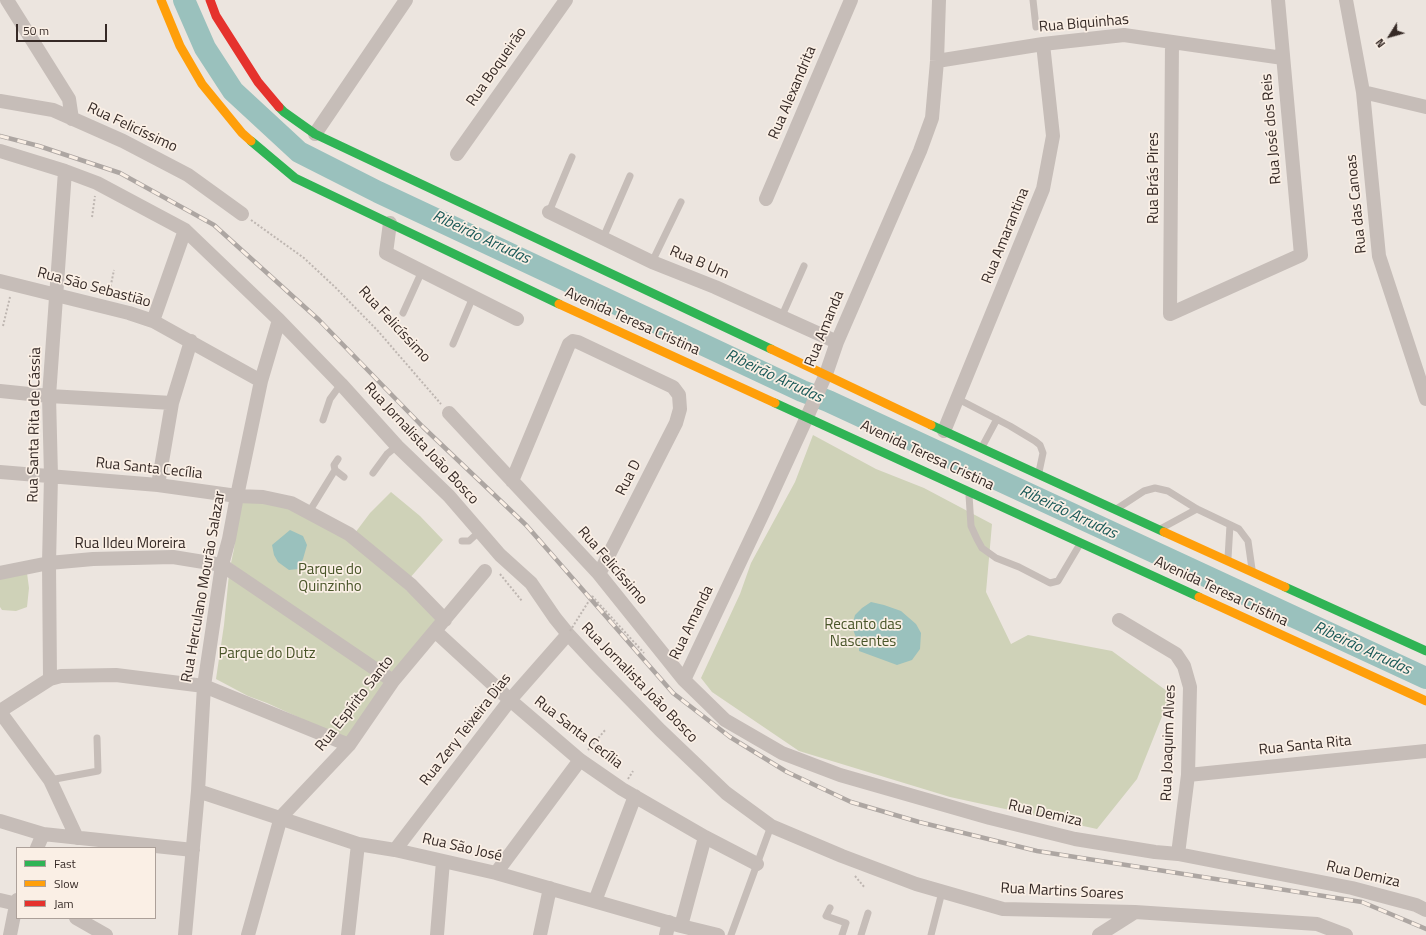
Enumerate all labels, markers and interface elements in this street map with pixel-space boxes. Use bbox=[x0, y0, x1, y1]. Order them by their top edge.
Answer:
street label: Rua Biquinhas bbox=[1038, 11, 1130, 37]
scale bar bbox=[18, 16, 109, 42]
north arrow bbox=[1370, 16, 1410, 56]
text: 50 m bbox=[23, 21, 49, 40]
street label: Rua Boqueirão bbox=[463, 24, 531, 110]
text: N bbox=[1372, 35, 1389, 51]
street label: Rua Alexandrita bbox=[765, 44, 821, 142]
street label: Rua José dos Reis bbox=[1258, 73, 1286, 185]
street label: Rua Felicíssimo bbox=[84, 99, 180, 157]
street label: Rua Brás Pires bbox=[1145, 132, 1163, 224]
street label: Rua das Canoas bbox=[1343, 153, 1371, 255]
street label: Rua Amarantina bbox=[979, 185, 1033, 287]
water label: Ribeirão Arrudas bbox=[429, 207, 533, 269]
street label: Rua B Um bbox=[667, 242, 731, 284]
street label: Rua São Sebastião bbox=[35, 264, 153, 312]
street label: Rua Felicíssimo bbox=[354, 283, 434, 367]
street label: Avenida Teresa Cristina bbox=[562, 284, 702, 360]
street label: Rua Amanda bbox=[802, 288, 848, 370]
water label: Ribeirão Arrudas bbox=[722, 346, 826, 408]
street label: Rua Santa Rita de Cássia bbox=[25, 347, 45, 503]
street label: Rua Jornalista João Bosco bbox=[360, 379, 482, 509]
street label: Avenida Teresa Cristina bbox=[857, 417, 997, 495]
street label: Rua Santa Cecília bbox=[95, 454, 203, 484]
street label: Rua D bbox=[612, 457, 646, 499]
water label: Ribeirão Arrudas bbox=[1016, 482, 1120, 544]
street label: Rua Herculano Mourão Salazar bbox=[178, 490, 230, 684]
street label: Rua Felicíssimo bbox=[573, 523, 651, 609]
street label: Rua Ildeu Moreira bbox=[75, 535, 185, 553]
street label: Avenida Teresa Cristina bbox=[1151, 553, 1291, 631]
park label: Parque do Quinzinho bbox=[298, 561, 362, 596]
street label: Rua Amanda bbox=[666, 583, 718, 663]
park label: Recanto das Nascentes bbox=[824, 616, 902, 651]
water label: Ribeirão Arrudas bbox=[1310, 618, 1414, 680]
street label: Rua Jornalista João Bosco bbox=[577, 619, 701, 747]
park label: Parque do Dutz bbox=[219, 645, 315, 663]
street label: Rua Espírito Santo bbox=[312, 653, 398, 755]
street label: Rua Zery Teixeira Dias bbox=[417, 670, 515, 790]
street label: Rua Joaquim Alves bbox=[1158, 684, 1180, 802]
street label: Rua Santa Cecília bbox=[530, 693, 626, 773]
street label: Rua Santa Rita bbox=[1258, 732, 1352, 760]
street label: Rua Demiza bbox=[1006, 797, 1084, 831]
street label: Rua São José bbox=[420, 830, 504, 866]
legend bbox=[16, 847, 156, 919]
text: Fast bbox=[54, 854, 76, 873]
street label: Rua Demiza bbox=[1324, 858, 1402, 892]
text: Slow bbox=[54, 874, 79, 893]
street label: Rua Martins Soares bbox=[1000, 880, 1124, 904]
text: Jam bbox=[54, 894, 74, 913]

